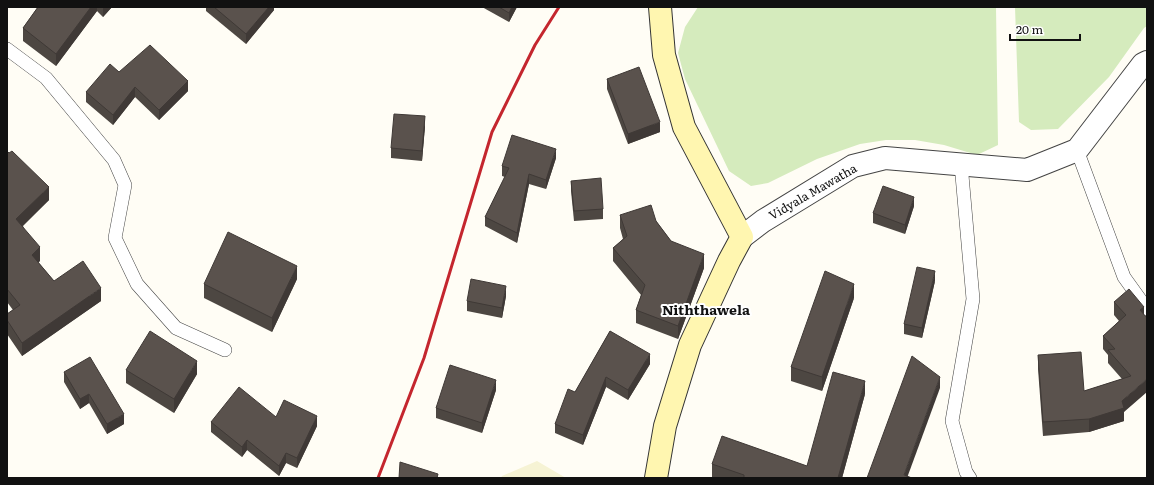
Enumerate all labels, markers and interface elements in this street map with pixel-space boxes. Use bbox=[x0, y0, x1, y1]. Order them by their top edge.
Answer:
scale bar bbox=[1010, 16, 1080, 42]
text: 20 m bbox=[1016, 20, 1043, 38]
street label: Vidyala Mawatha bbox=[765, 158, 860, 224]
district label: Niththawela bbox=[662, 299, 751, 319]

